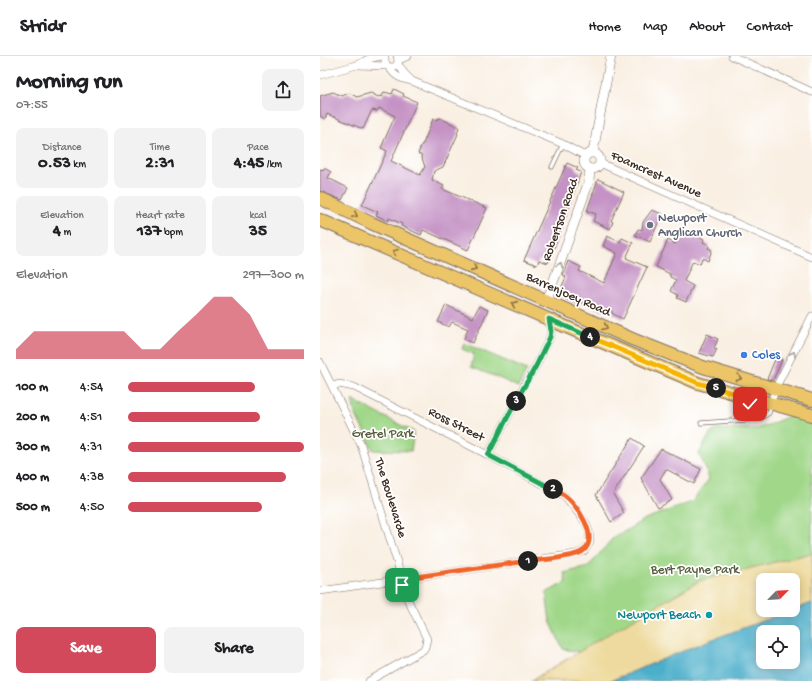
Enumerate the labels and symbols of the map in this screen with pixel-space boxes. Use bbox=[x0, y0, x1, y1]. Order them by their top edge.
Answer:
street label: Foamcrest Avenue bbox=[607, 148, 704, 202]
street label: Robertson Road bbox=[540, 175, 583, 263]
one-way arrow bbox=[351, 210, 358, 218]
place label: Newport Anglican Church bbox=[658, 211, 742, 241]
marker: Newport Anglican Church bbox=[645, 220, 655, 230]
one-way arrow bbox=[391, 249, 399, 257]
one-way arrow bbox=[555, 261, 563, 268]
one-way arrow bbox=[470, 264, 477, 272]
street label: Barrenjoey Road bbox=[522, 269, 614, 321]
one-way arrow bbox=[510, 300, 517, 308]
one-way arrow bbox=[601, 322, 609, 330]
pin: 4 bbox=[580, 327, 600, 347]
place label: Coles bbox=[752, 348, 781, 363]
marker: Coles bbox=[739, 350, 749, 360]
one-way arrow bbox=[788, 351, 796, 358]
one-way arrow bbox=[735, 373, 742, 382]
pin: 5 bbox=[706, 378, 726, 398]
pin bbox=[733, 387, 767, 421]
pin: 3 bbox=[506, 391, 526, 411]
street label: Ross Street bbox=[425, 404, 488, 446]
park label: Gretel Park bbox=[352, 427, 415, 442]
street label: The Boulevarde bbox=[370, 455, 409, 540]
pin: 2 bbox=[543, 479, 563, 499]
pin: 1 bbox=[518, 551, 538, 571]
park label: Bert Payne Park bbox=[650, 563, 740, 578]
pin bbox=[385, 568, 419, 602]
north arrow bbox=[756, 573, 800, 617]
place label: Newport Beach bbox=[618, 608, 701, 623]
marker: Newport Beach bbox=[704, 610, 714, 620]

